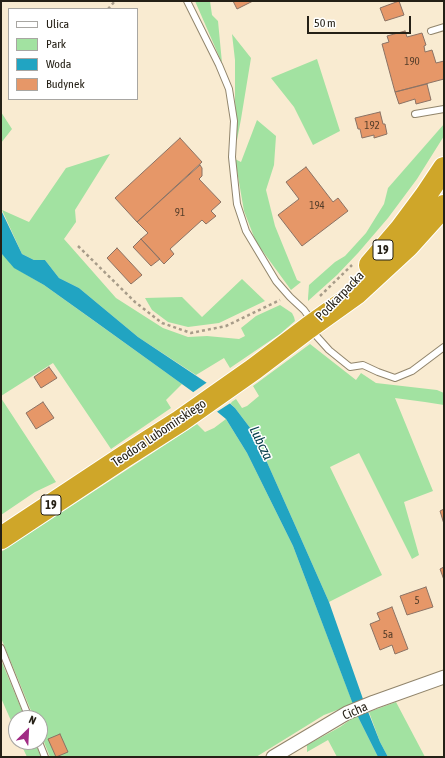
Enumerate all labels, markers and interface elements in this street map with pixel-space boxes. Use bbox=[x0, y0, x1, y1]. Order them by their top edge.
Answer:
legend bbox=[8, 8, 138, 100]
scale bar bbox=[309, 8, 413, 34]
text: 50 m bbox=[314, 16, 336, 30]
text: Ulica bbox=[46, 17, 69, 31]
text: Park bbox=[46, 37, 66, 51]
house number: 190 bbox=[404, 55, 420, 69]
text: Woda bbox=[46, 57, 71, 71]
text: Budynek bbox=[46, 77, 85, 91]
house number: 192 bbox=[364, 119, 380, 133]
house number: 194 bbox=[309, 199, 325, 213]
house number: 91 bbox=[175, 206, 185, 220]
road number: 19 bbox=[373, 240, 393, 260]
street label: Podkarpacka bbox=[313, 268, 367, 324]
street label: Teodora Lubomirskiego bbox=[109, 396, 209, 470]
water label: Lubcza bbox=[246, 423, 276, 463]
road number: 19 bbox=[41, 495, 61, 515]
house number: 5 bbox=[414, 594, 420, 608]
house number: 5a bbox=[383, 628, 393, 642]
street label: Cicha bbox=[340, 699, 370, 723]
north arrow bbox=[8, 710, 48, 750]
text: N bbox=[27, 713, 38, 727]

